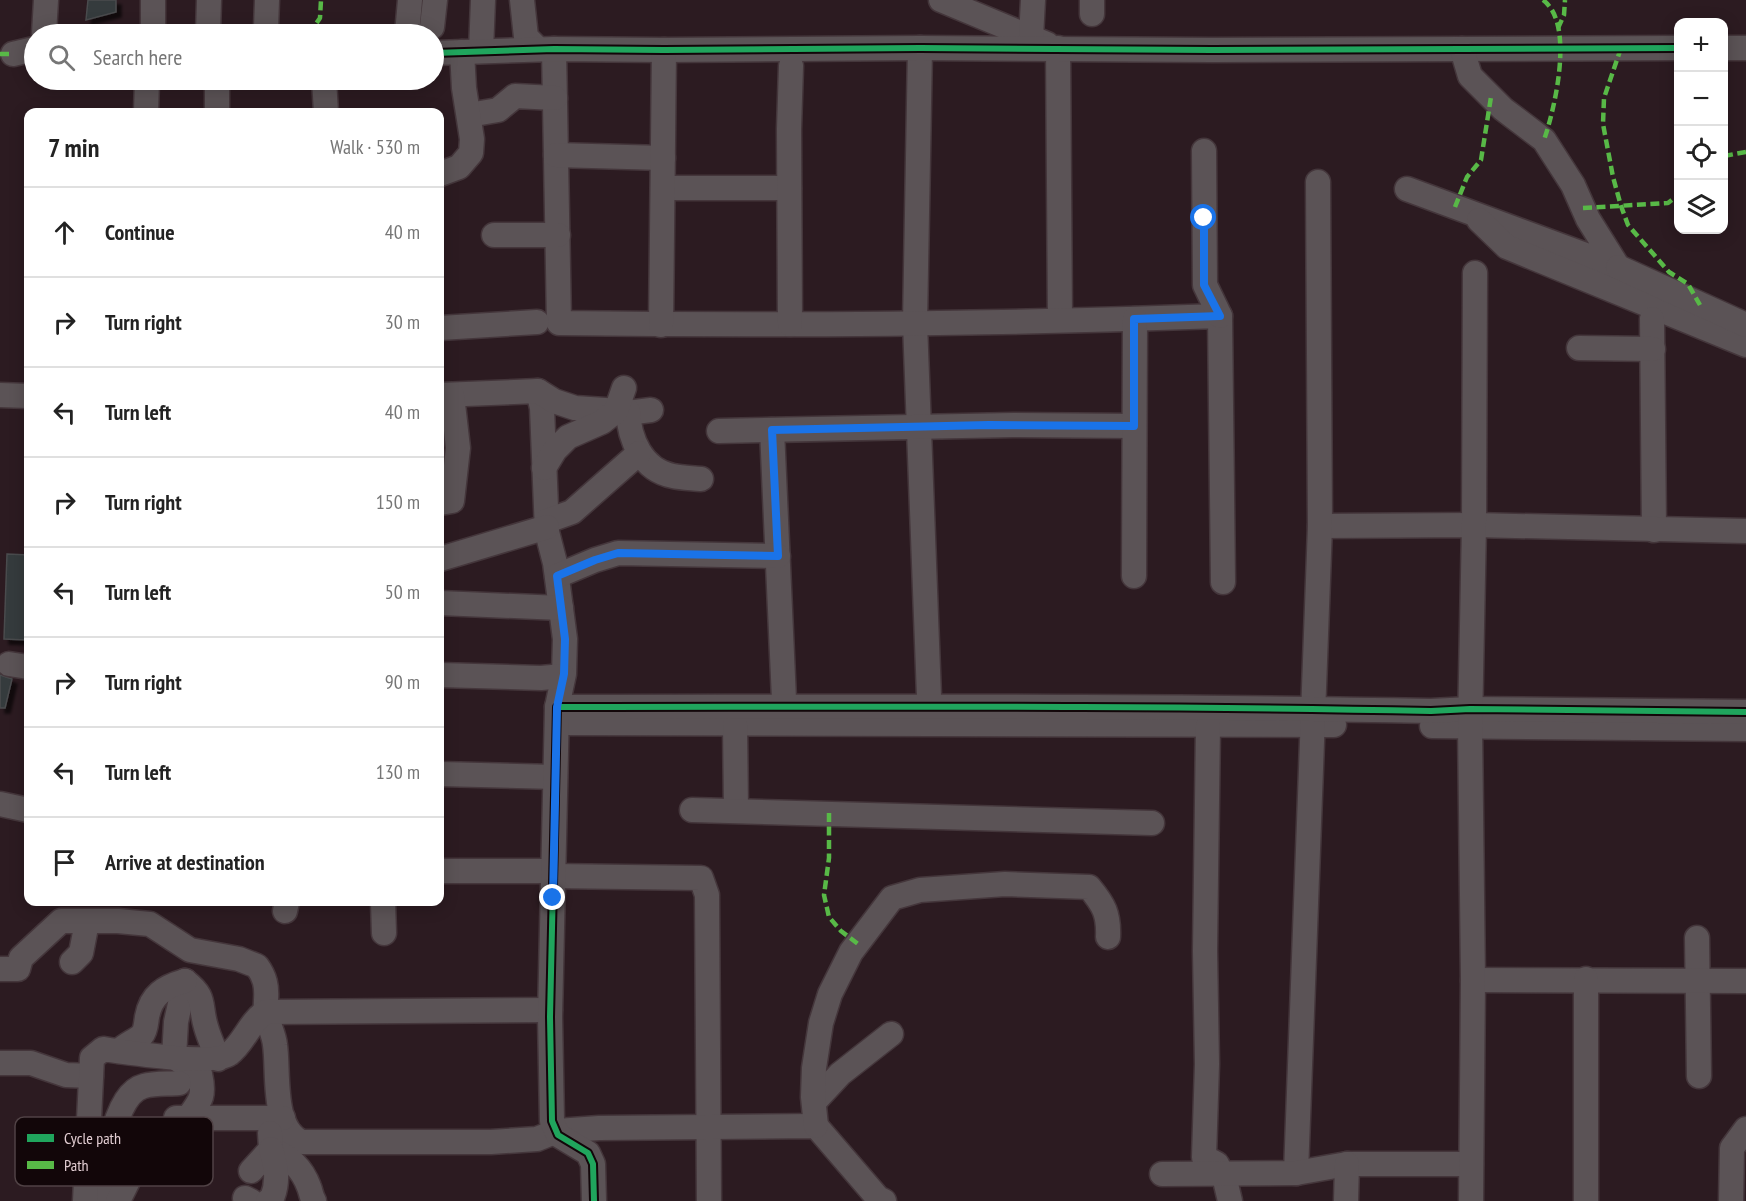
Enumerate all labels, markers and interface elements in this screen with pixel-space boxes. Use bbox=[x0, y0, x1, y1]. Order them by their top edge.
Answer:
map controls bbox=[1674, 18, 1728, 234]
button: + bbox=[1674, 18, 1728, 72]
search box bbox=[24, 24, 444, 90]
icon: search bbox=[45, 41, 78, 74]
text: Search here bbox=[93, 43, 182, 71]
button: − bbox=[1674, 72, 1728, 126]
button: locate bbox=[1674, 126, 1728, 180]
text: 7 min bbox=[48, 131, 99, 164]
text: Walk · 530 m bbox=[330, 134, 420, 160]
button: layers bbox=[1674, 180, 1728, 234]
route start bbox=[1190, 204, 1216, 230]
icon: ahead bbox=[48, 216, 81, 249]
text: Continue bbox=[105, 218, 175, 246]
text: 40 m bbox=[385, 219, 420, 245]
icon: right bbox=[48, 306, 81, 339]
text: Turn right bbox=[105, 308, 182, 336]
text: 30 m bbox=[385, 309, 420, 335]
icon: left bbox=[48, 396, 81, 429]
text: Turn left bbox=[105, 398, 171, 426]
text: 40 m bbox=[385, 399, 420, 425]
icon: right bbox=[48, 486, 81, 519]
text: Turn right bbox=[105, 488, 182, 516]
text: 150 m bbox=[376, 489, 420, 515]
icon: left bbox=[48, 576, 81, 609]
text: Turn left bbox=[105, 578, 171, 606]
text: 50 m bbox=[385, 579, 420, 605]
icon: right bbox=[48, 666, 81, 699]
text: Turn right bbox=[105, 668, 182, 696]
text: 90 m bbox=[385, 669, 420, 695]
icon: left bbox=[48, 756, 81, 789]
text: Turn left bbox=[105, 758, 171, 786]
text: 130 m bbox=[376, 759, 420, 785]
icon: arrive bbox=[48, 846, 81, 879]
text: Arrive at destination bbox=[105, 848, 265, 876]
route end bbox=[539, 884, 565, 910]
legend bbox=[15, 1117, 213, 1186]
text: Cycle path bbox=[64, 1128, 121, 1148]
text: Path bbox=[64, 1155, 89, 1175]

